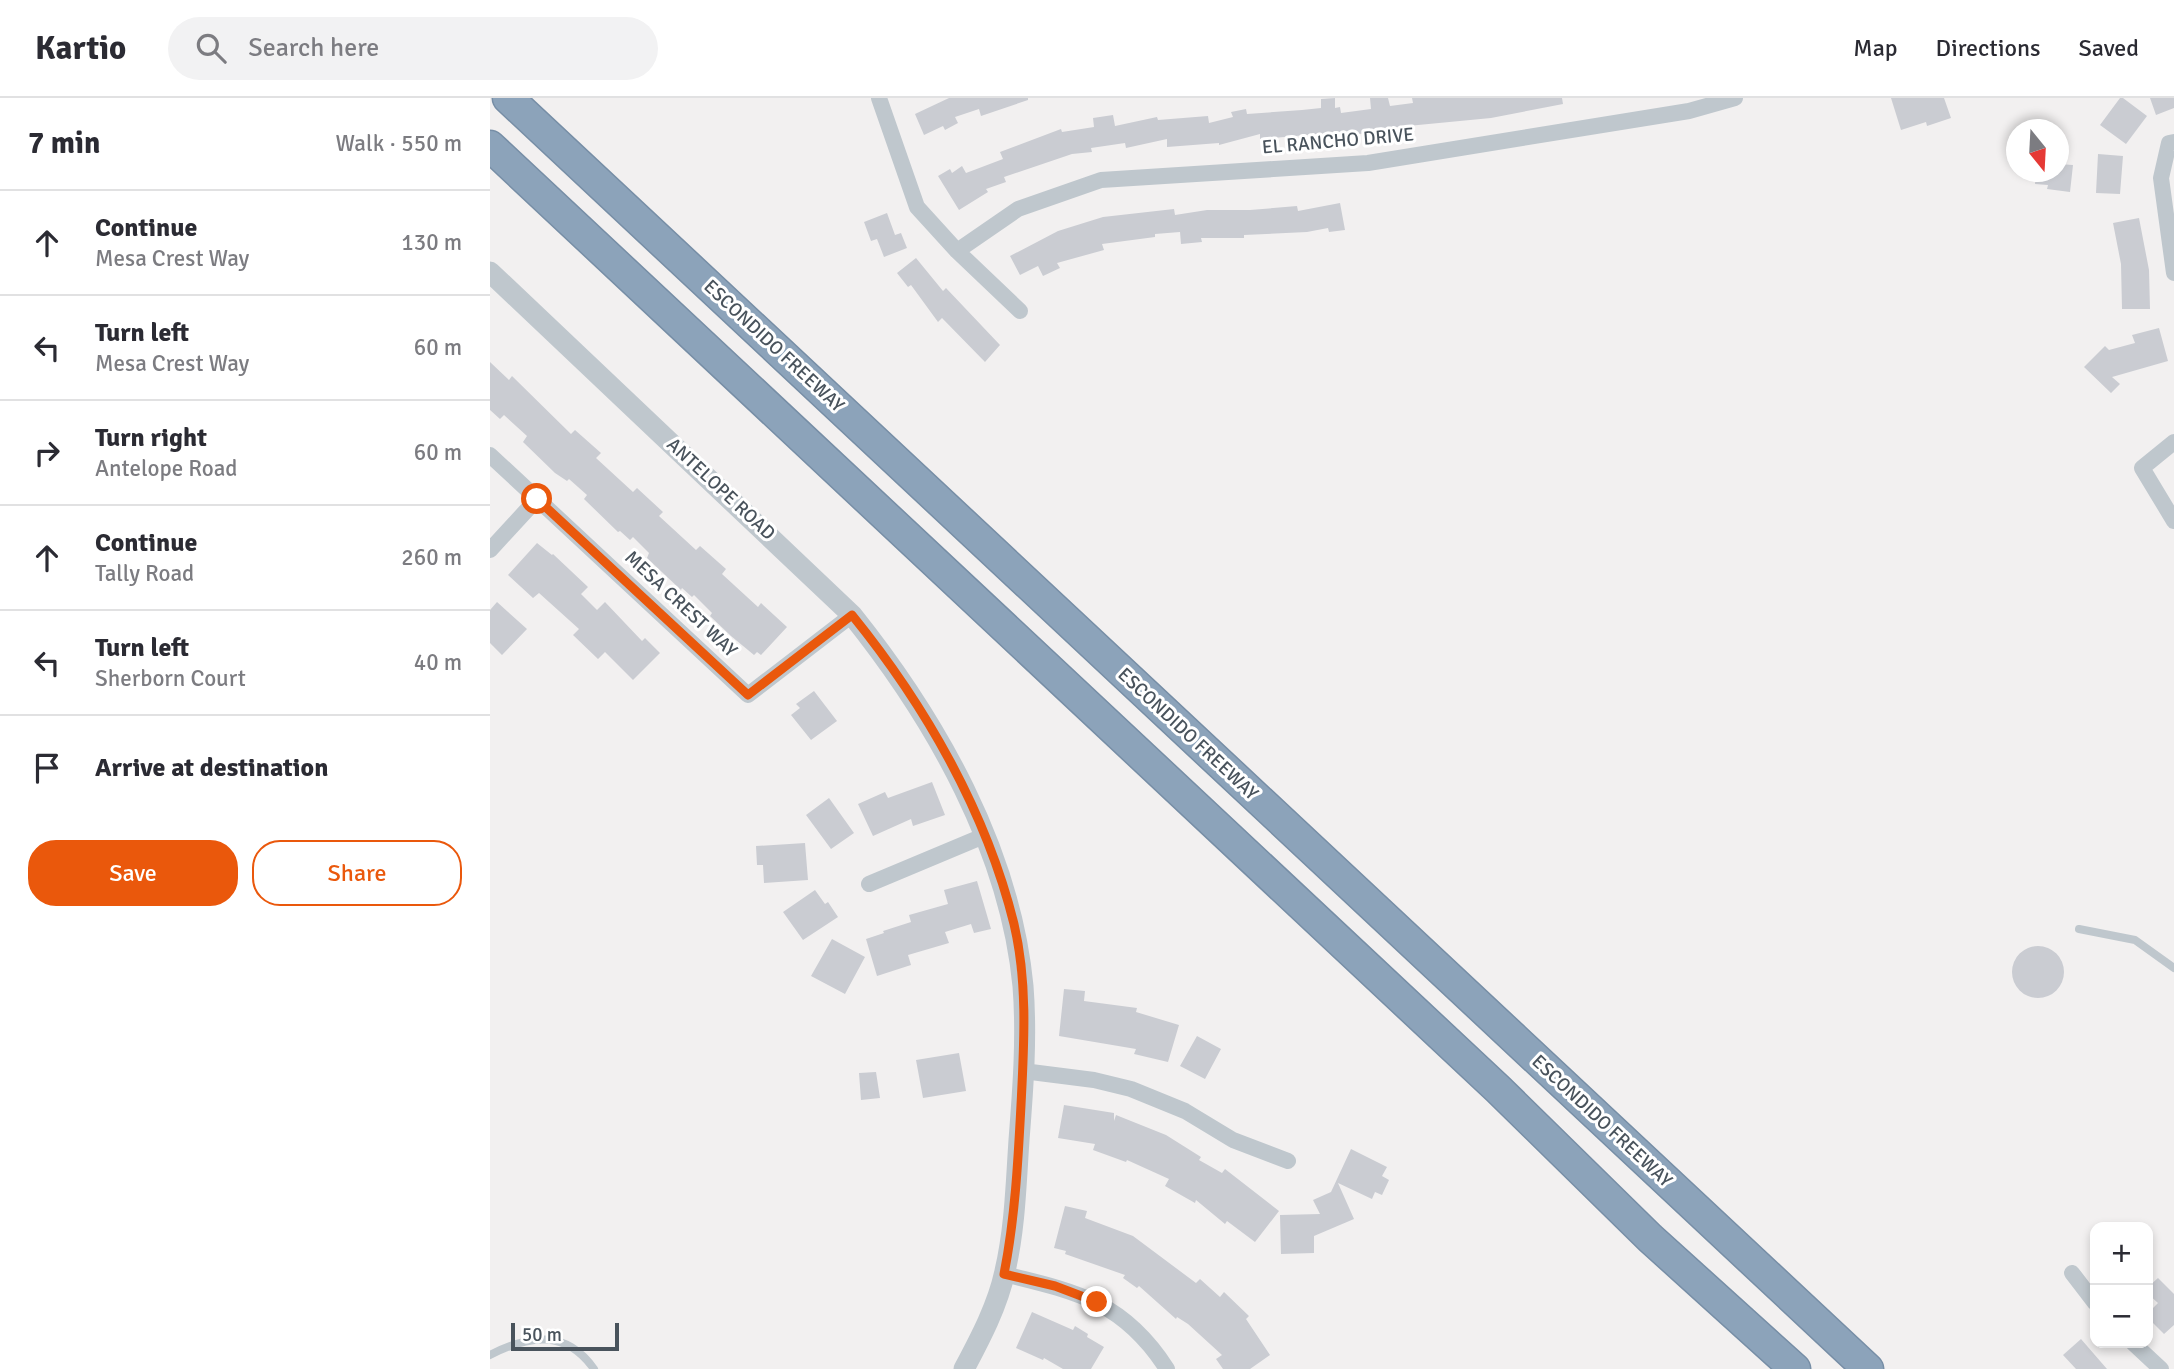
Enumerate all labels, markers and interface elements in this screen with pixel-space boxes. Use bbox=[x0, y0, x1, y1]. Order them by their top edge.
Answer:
search box bbox=[168, 17, 658, 80]
text: Kartio bbox=[35, 28, 126, 69]
icon: search bbox=[192, 29, 230, 67]
text: Search here bbox=[248, 32, 379, 64]
text: Map bbox=[1853, 33, 1898, 63]
text: Directions bbox=[1936, 33, 2041, 63]
text: Saved bbox=[2079, 33, 2139, 63]
north arrow bbox=[2006, 119, 2069, 182]
street label: EL RANCHO DRIVE bbox=[1261, 122, 1415, 160]
text: 7 min bbox=[28, 125, 100, 162]
text: Walk · 550 m bbox=[336, 129, 462, 158]
text: Continue bbox=[95, 212, 197, 244]
icon: ahead bbox=[28, 224, 66, 262]
text: 130 m bbox=[401, 228, 462, 257]
text: Mesa Crest Way bbox=[95, 244, 249, 273]
street label: ESCONDIDO FREEWAY bbox=[699, 275, 850, 418]
text: Turn left bbox=[95, 317, 189, 349]
icon: left bbox=[28, 329, 66, 367]
text: 60 m bbox=[414, 333, 462, 362]
text: Mesa Crest Way bbox=[95, 349, 249, 378]
text: Turn right bbox=[95, 422, 207, 454]
street label: ANTELOPE ROAD bbox=[662, 433, 780, 545]
icon: right bbox=[28, 434, 66, 472]
text: 60 m bbox=[414, 438, 462, 467]
text: Antelope Road bbox=[95, 454, 237, 483]
route start bbox=[521, 483, 552, 514]
text: Continue bbox=[95, 527, 197, 559]
icon: ahead bbox=[28, 539, 66, 577]
text: 260 m bbox=[401, 543, 462, 572]
street label: MESA CREST WAY bbox=[620, 546, 743, 663]
text: Tally Road bbox=[95, 559, 194, 588]
text: Turn left bbox=[95, 632, 189, 664]
icon: left bbox=[28, 644, 66, 682]
text: 40 m bbox=[414, 648, 462, 677]
street label: ESCONDIDO FREEWAY bbox=[1113, 663, 1264, 806]
text: Sherborn Court bbox=[95, 664, 246, 693]
icon: arrive bbox=[28, 749, 66, 787]
text: Arrive at destination bbox=[95, 752, 328, 784]
button: Save bbox=[28, 840, 238, 906]
button: Share bbox=[252, 840, 462, 906]
street label: ESCONDIDO FREEWAY bbox=[1527, 1050, 1678, 1193]
map controls bbox=[2090, 1222, 2153, 1348]
button: + bbox=[2090, 1222, 2153, 1285]
button: − bbox=[2090, 1285, 2153, 1348]
route end bbox=[1081, 1286, 1112, 1317]
scale bar bbox=[511, 1320, 620, 1352]
text: 50 m bbox=[522, 1323, 562, 1347]

